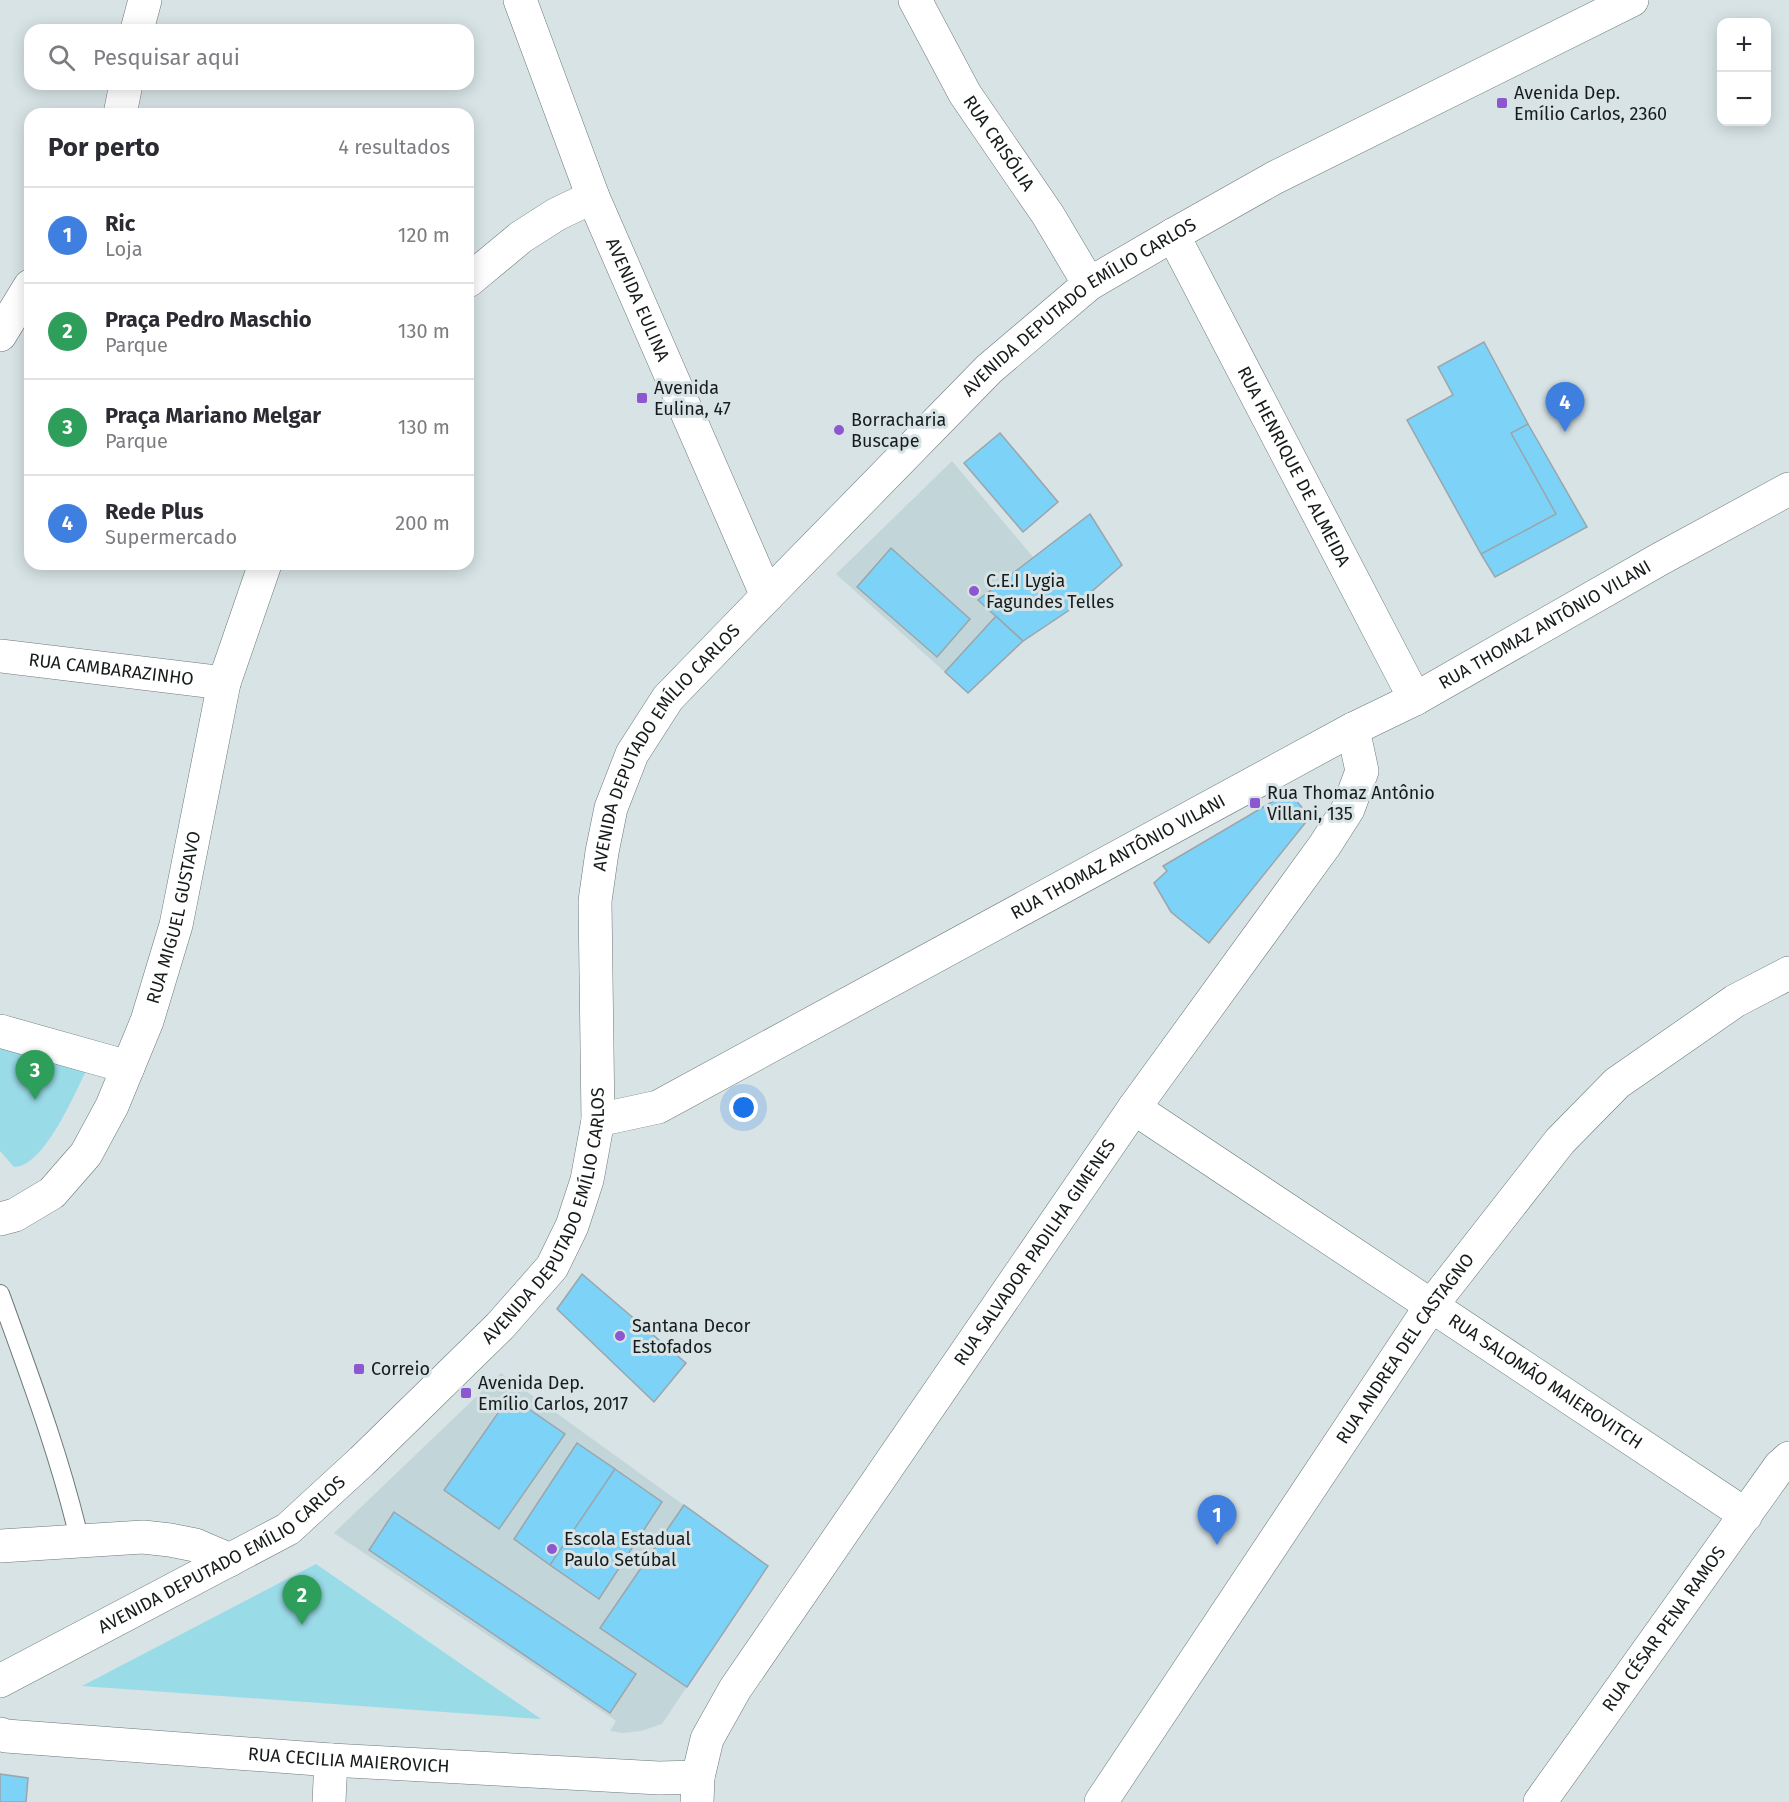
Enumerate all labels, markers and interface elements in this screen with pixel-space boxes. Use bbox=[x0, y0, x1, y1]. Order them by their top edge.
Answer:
map controls bbox=[1717, 18, 1771, 126]
button: + bbox=[1717, 18, 1771, 72]
search box bbox=[24, 24, 474, 90]
icon: search bbox=[45, 41, 78, 74]
text: Pesquisar aqui bbox=[93, 44, 240, 71]
button: − bbox=[1717, 72, 1771, 126]
place label: Avenida Dep. Emílio Carlos, 2360 bbox=[1514, 82, 1667, 125]
street label: RUA CRISÓLIA bbox=[958, 91, 1039, 196]
marker: Avenida Dep. Emílio Carlos, 2360 bbox=[1495, 96, 1509, 110]
text: Por perto bbox=[48, 132, 160, 163]
text: 4 resultados bbox=[338, 135, 450, 159]
text: Ric bbox=[105, 210, 135, 237]
street label: AVENIDA DEPUTADO EMÍLIO CARLOS bbox=[957, 213, 1200, 401]
text: 1 bbox=[63, 223, 72, 247]
text: 120 m bbox=[398, 223, 450, 247]
street label: AVENIDA EULINA bbox=[601, 235, 675, 365]
text: Loja bbox=[105, 237, 143, 261]
text: Praça Pedro Maschio bbox=[105, 306, 312, 333]
text: 2 bbox=[62, 319, 73, 343]
text: 130 m bbox=[398, 319, 450, 343]
text: Parque bbox=[105, 333, 168, 357]
street label: RUA HENRIQUE DE ALMEIDA bbox=[1232, 363, 1355, 571]
place label: Avenida Eulina, 47 bbox=[654, 377, 731, 420]
pin: 4 bbox=[1546, 382, 1584, 432]
marker: Avenida Eulina, 47 bbox=[635, 391, 649, 405]
text: Praça Mariano Melgar bbox=[105, 402, 321, 429]
place label: Borracharia Buscape bbox=[851, 409, 946, 452]
text: 3 bbox=[62, 415, 73, 439]
text: 130 m bbox=[398, 415, 450, 439]
marker: Borracharia Buscape bbox=[832, 423, 846, 437]
text: Parque bbox=[105, 429, 168, 453]
text: Rede Plus bbox=[105, 498, 204, 525]
text: 4 bbox=[62, 511, 73, 535]
text: 200 m bbox=[395, 511, 450, 535]
text: Supermercado bbox=[105, 525, 237, 549]
street label: RUA THOMAZ ANTÔNIO VILANI bbox=[1435, 555, 1655, 694]
place label: C.E.I Lygia Fagundes Telles bbox=[986, 570, 1114, 613]
marker: C.E.I Lygia Fagundes Telles bbox=[967, 584, 981, 598]
street label: AVENIDA DEPUTADO EMÍLIO CARLOS bbox=[588, 619, 745, 872]
street label: RUA CAMBARAZINHO bbox=[27, 649, 195, 690]
place label: Rua Thomaz Antônio Villani, 135 bbox=[1267, 782, 1435, 825]
street label: RUA THOMAZ ANTÔNIO VILANI bbox=[1007, 790, 1229, 924]
marker: Rua Thomaz Antônio Villani, 135 bbox=[1248, 796, 1262, 810]
street label: RUA MIGUEL GUSTAVO bbox=[142, 829, 205, 1006]
pin: 3 bbox=[15, 1050, 54, 1100]
street label: AVENIDA DEPUTADO EMÍLIO CARLOS bbox=[477, 1087, 609, 1348]
your location bbox=[729, 1093, 758, 1122]
street label: RUA SALVADOR PADILHA GIMENES bbox=[949, 1135, 1120, 1370]
street label: RUA ANDREA DEL CASTAGNO bbox=[1331, 1249, 1479, 1448]
street label: RUA SALOMÃO MAIEROVITCH bbox=[1444, 1309, 1647, 1454]
place label: Santana Decor Estofados bbox=[632, 1315, 751, 1358]
marker: Santana Decor Estofados bbox=[613, 1329, 627, 1343]
place label: Correio bbox=[371, 1358, 430, 1380]
marker: Correio bbox=[352, 1362, 366, 1376]
place label: Avenida Dep. Emílio Carlos, 2017 bbox=[478, 1372, 628, 1415]
marker: Avenida Dep. Emílio Carlos, 2017 bbox=[459, 1386, 473, 1400]
street label: AVENIDA DEPUTADO EMÍLIO CARLOS bbox=[94, 1471, 350, 1638]
pin: 1 bbox=[1198, 1496, 1236, 1545]
place label: Escola Estadual Paulo Setúbal bbox=[564, 1528, 691, 1571]
marker: Escola Estadual Paulo Setúbal bbox=[545, 1542, 559, 1556]
street label: RUA CÉSAR PENA RAMOS bbox=[1597, 1542, 1730, 1716]
pin: 2 bbox=[282, 1576, 322, 1625]
street label: RUA CECILIA MAIEROVICH bbox=[247, 1743, 450, 1777]

